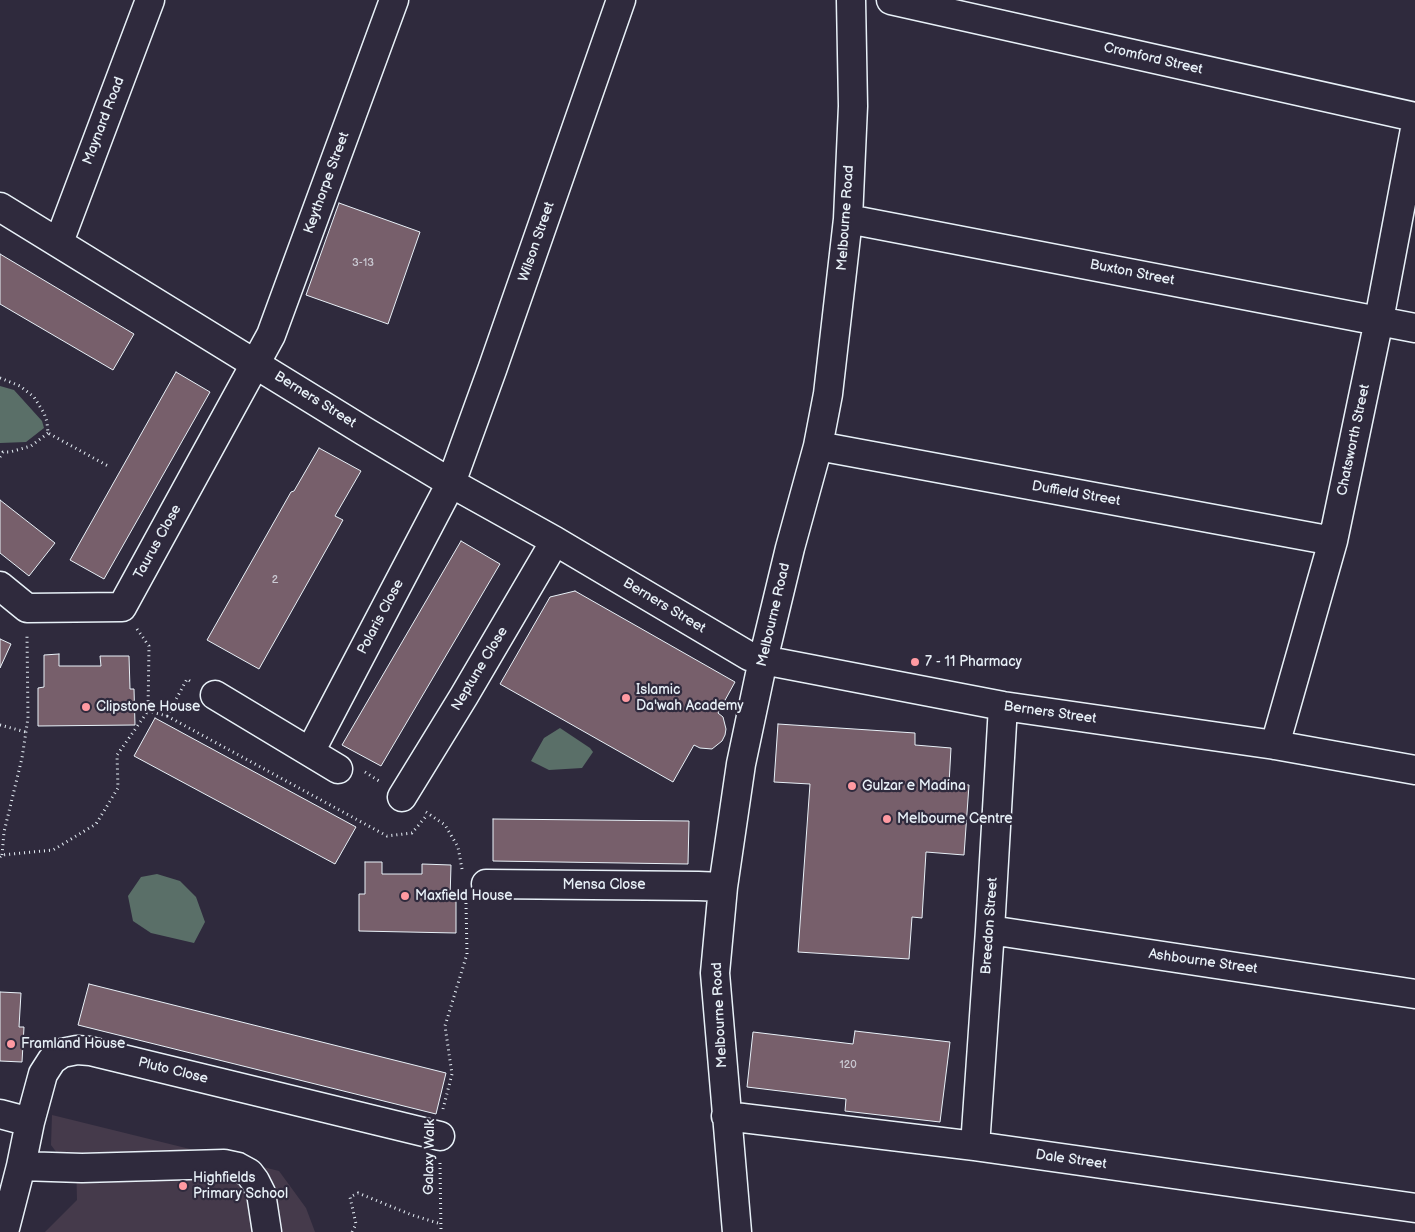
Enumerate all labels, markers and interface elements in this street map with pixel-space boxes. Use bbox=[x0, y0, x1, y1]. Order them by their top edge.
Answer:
street label: Cromford Street bbox=[1102, 39, 1204, 79]
street label: Maynard Road bbox=[80, 75, 128, 167]
street label: Keythorpe Street bbox=[301, 130, 353, 236]
street label: Melbourne Road bbox=[834, 165, 858, 271]
street label: Wilson Street bbox=[515, 200, 559, 284]
house number: 3-13 bbox=[352, 256, 374, 270]
street label: Buxton Street bbox=[1088, 257, 1176, 289]
street label: Berners Street bbox=[271, 368, 359, 432]
street label: Chatsworth Street bbox=[1334, 383, 1374, 497]
street label: Duffield Street bbox=[1030, 478, 1122, 510]
street label: Taurus Close bbox=[131, 502, 185, 582]
street label: Melbourne Road bbox=[754, 562, 794, 668]
house number: 2 bbox=[272, 573, 278, 587]
street label: Berners Street bbox=[620, 575, 708, 637]
street label: Polaris Close bbox=[354, 577, 408, 657]
street label: Neptune Close bbox=[448, 624, 512, 714]
place label: 7 - 11 Pharmacy bbox=[925, 654, 1022, 670]
marker: 7 - 11 Pharmacy bbox=[909, 656, 921, 668]
place label: Islamic Da'wah Academy bbox=[636, 682, 744, 714]
marker: Islamic Da'wah Academy bbox=[620, 692, 632, 704]
street label: Berners Street bbox=[1003, 698, 1097, 728]
place label: Clipstone House bbox=[96, 699, 200, 715]
marker: Clipstone House bbox=[80, 701, 92, 713]
place label: Gulzar e Madina bbox=[862, 778, 966, 794]
marker: Gulzar e Madina bbox=[846, 780, 858, 792]
place label: Melbourne Centre bbox=[897, 811, 1013, 827]
marker: Melbourne Centre bbox=[881, 813, 893, 825]
street label: Mensa Close bbox=[562, 877, 646, 893]
street label: Breedon Street bbox=[978, 877, 1002, 975]
place label: Maxfield House bbox=[415, 888, 513, 904]
marker: Maxfield House bbox=[399, 890, 411, 902]
street label: Ashbourne Street bbox=[1147, 946, 1259, 978]
street label: Melbourne Road bbox=[709, 962, 731, 1068]
place label: Framland House bbox=[21, 1036, 125, 1052]
marker: Framland House bbox=[5, 1038, 17, 1050]
street label: Pluto Close bbox=[136, 1054, 210, 1088]
house number: 120 bbox=[839, 1058, 857, 1072]
street label: Galaxy Walk bbox=[421, 1119, 439, 1195]
street label: Dale Street bbox=[1034, 1147, 1108, 1173]
place label: Highfields Primary School bbox=[193, 1170, 288, 1202]
marker: Highfields Primary School bbox=[177, 1180, 189, 1192]

